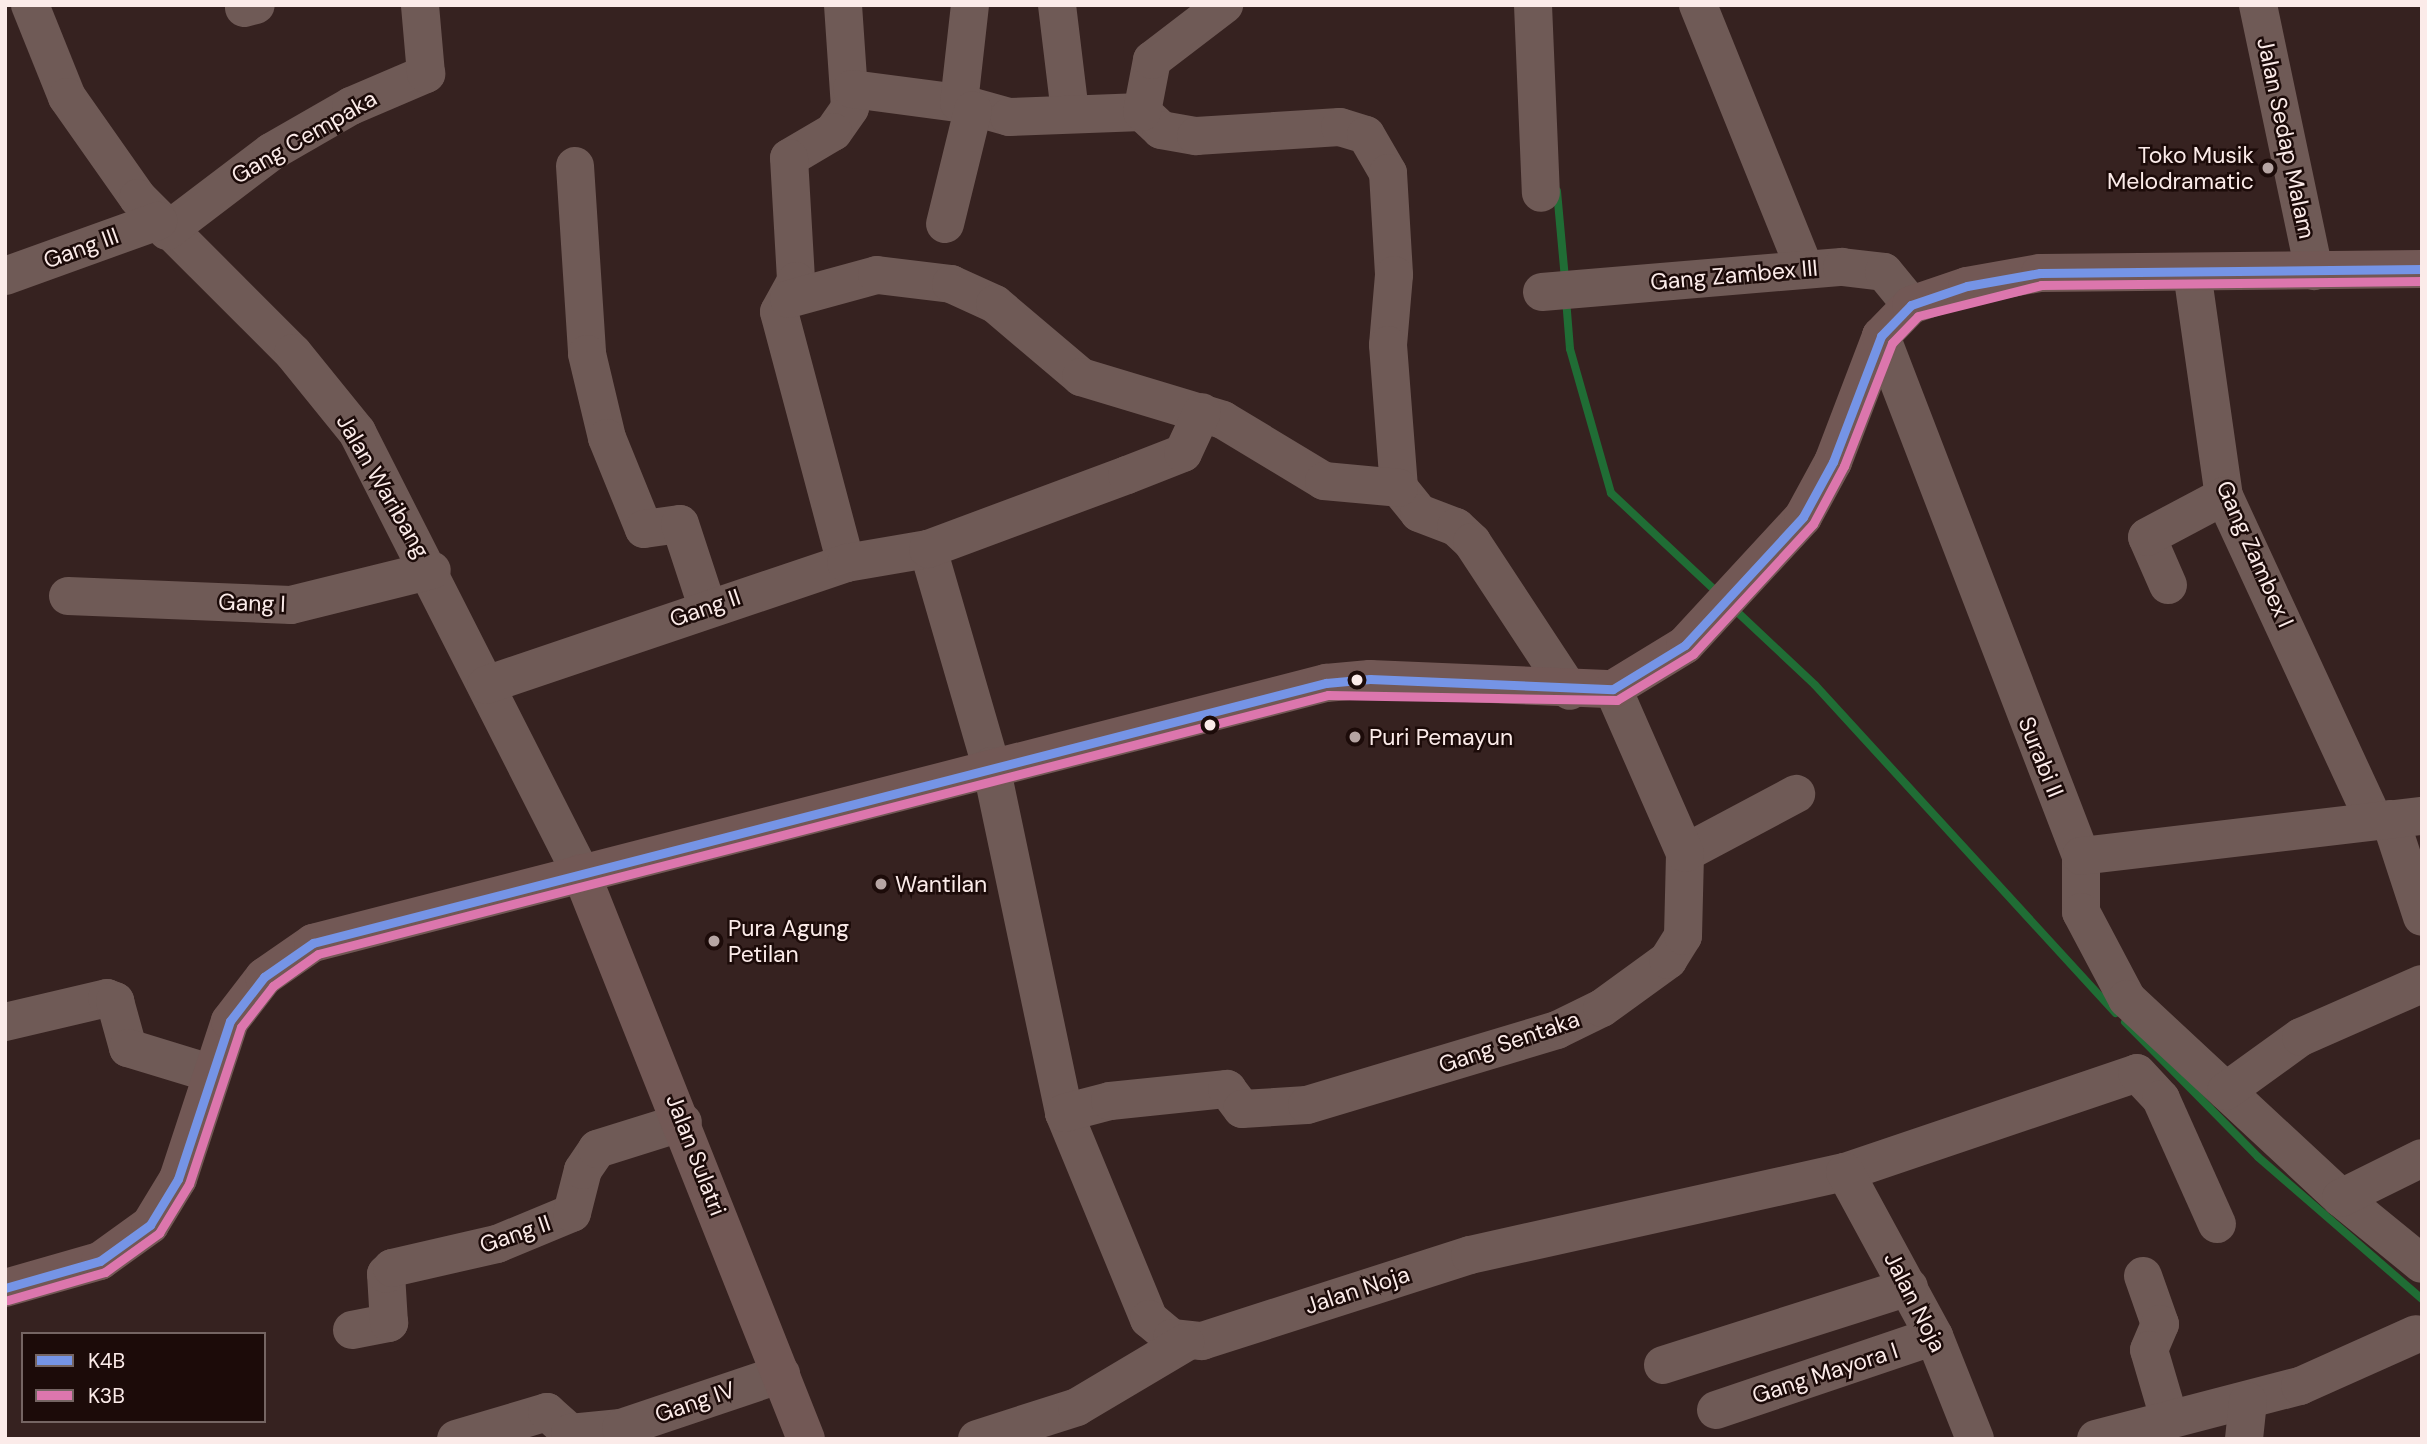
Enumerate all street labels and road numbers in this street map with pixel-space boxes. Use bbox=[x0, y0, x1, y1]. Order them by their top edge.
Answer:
street label: Jalan Sedap Malam bbox=[2251, 35, 2321, 241]
street label: Gang Cempaka bbox=[226, 84, 382, 190]
street label: Gang III bbox=[40, 222, 122, 274]
street label: Gang Zambex III bbox=[1649, 254, 1819, 296]
street label: Jalan Waribang bbox=[331, 409, 435, 563]
street label: Gang Zambex I bbox=[2210, 476, 2300, 632]
street label: Gang II bbox=[666, 583, 744, 633]
street label: Gang I bbox=[218, 588, 286, 618]
street label: Surabi II bbox=[2012, 713, 2070, 801]
street label: Gang Sentaka bbox=[1435, 1005, 1583, 1079]
street label: Jalan Sulatri bbox=[660, 1090, 732, 1220]
street label: Gang II bbox=[476, 1209, 554, 1259]
street label: Jalan Noja bbox=[1878, 1247, 1952, 1357]
street label: Jalan Noja bbox=[1301, 1260, 1413, 1320]
street label: Gang Mayora I bbox=[1749, 1336, 1901, 1410]
street label: Gang IV bbox=[651, 1375, 739, 1429]

